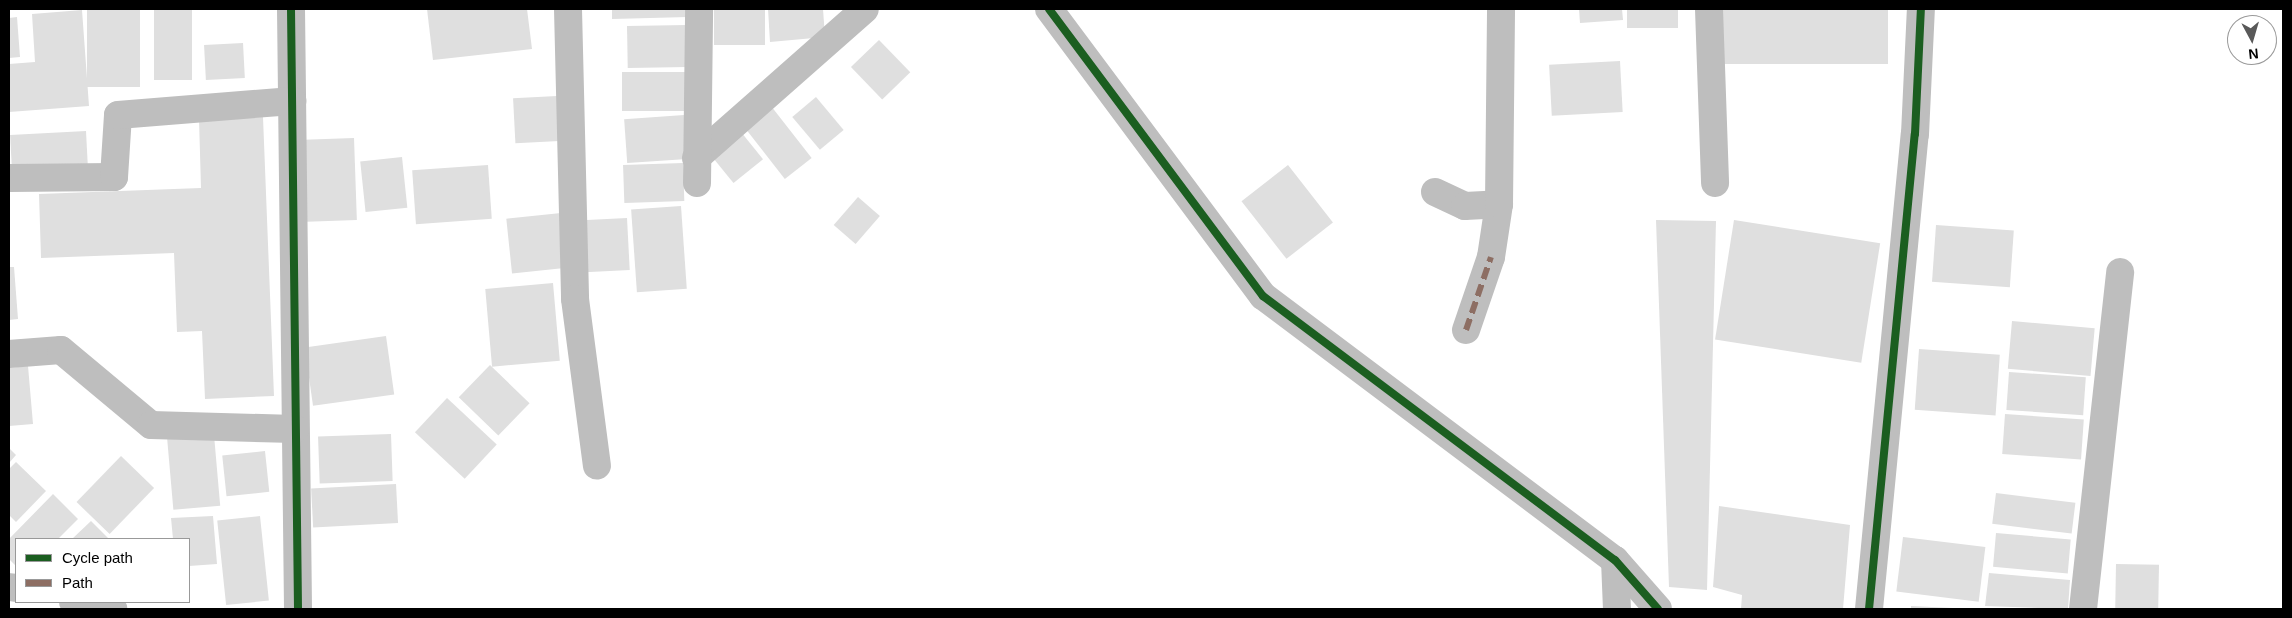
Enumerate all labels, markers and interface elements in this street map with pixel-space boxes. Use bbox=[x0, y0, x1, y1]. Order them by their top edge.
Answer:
north arrow bbox=[2227, 15, 2277, 65]
text: N bbox=[2248, 45, 2259, 62]
legend bbox=[15, 538, 190, 603]
text: Cycle path bbox=[62, 549, 133, 566]
text: Path bbox=[62, 574, 93, 591]

